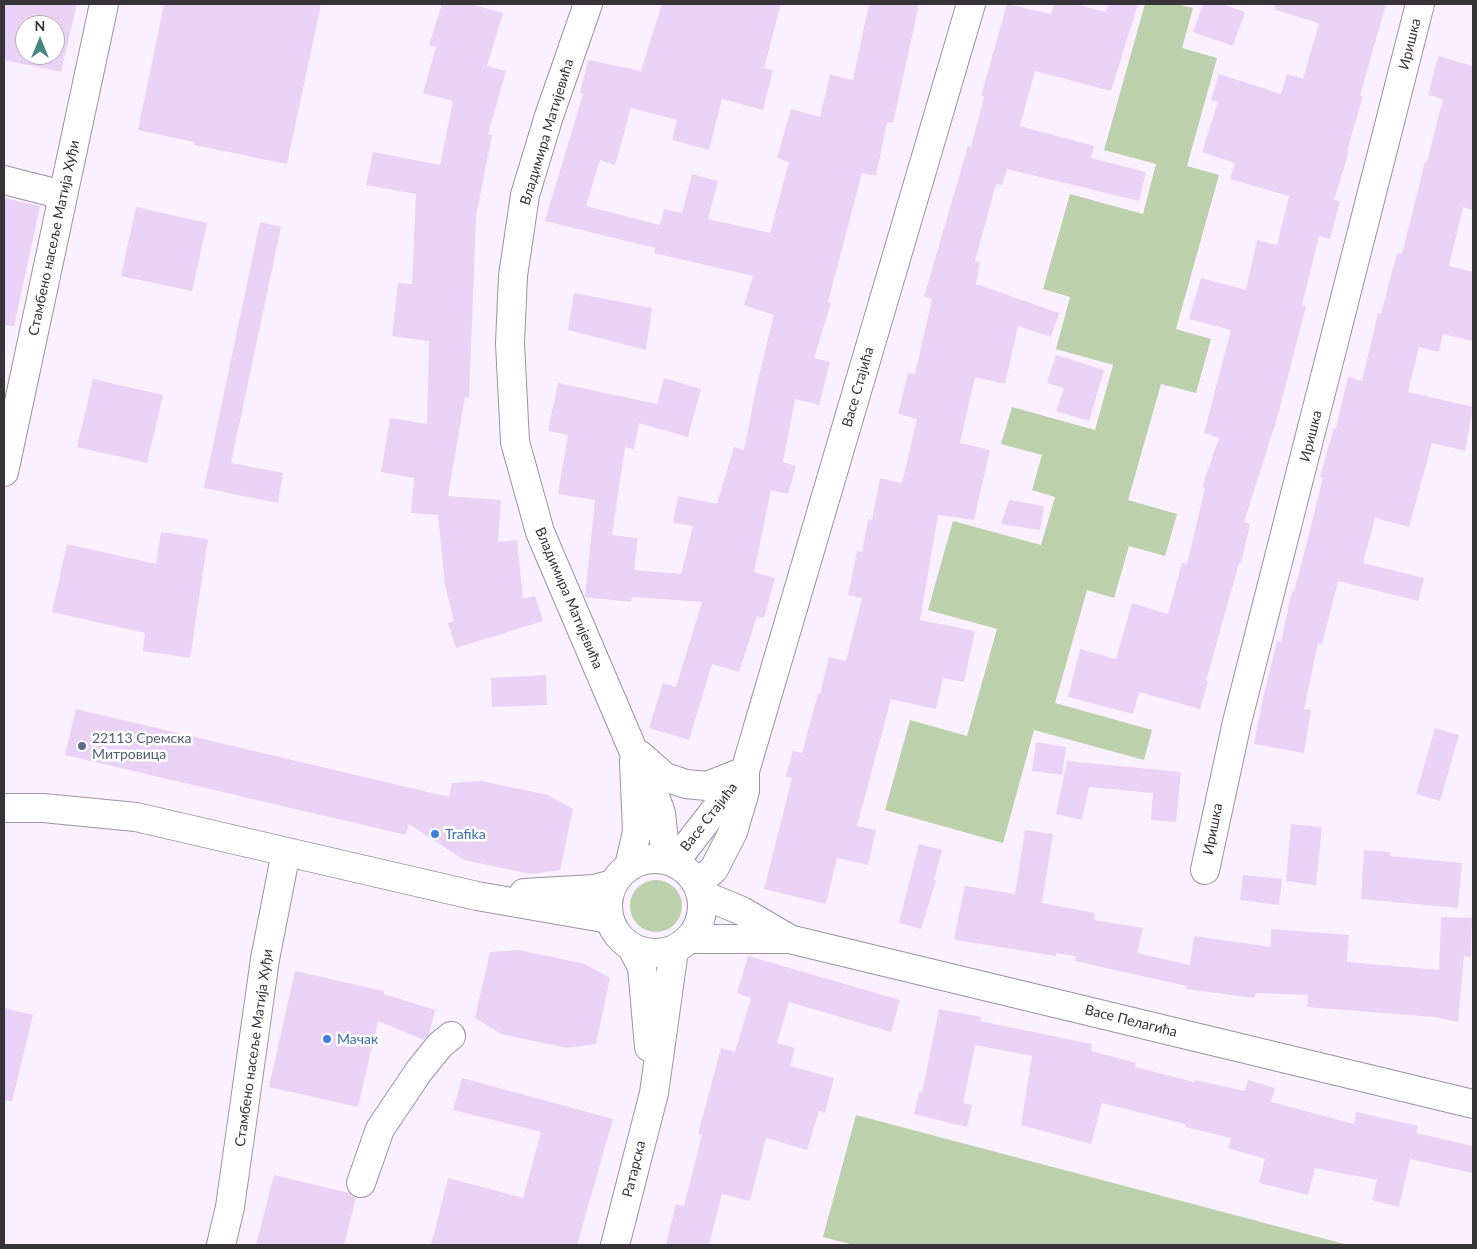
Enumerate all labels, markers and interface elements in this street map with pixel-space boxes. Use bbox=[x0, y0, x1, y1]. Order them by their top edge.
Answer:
north arrow bbox=[15, 15, 65, 65]
text: N bbox=[35, 17, 45, 34]
street label: Иришка bbox=[1396, 17, 1424, 71]
street label: Владимира Матијевића bbox=[517, 57, 577, 207]
street label: Стамбено насеље Матија Хуђи bbox=[25, 139, 83, 337]
street label: Васе Стајића bbox=[839, 345, 877, 429]
street label: Иришка bbox=[1297, 409, 1325, 463]
street label: Владимира Матијевића bbox=[532, 525, 606, 671]
place label: 22113 Сремска Митровица bbox=[92, 730, 191, 762]
marker: 22113 Сремска Митровица bbox=[76, 740, 88, 752]
street label: Васе Стајића bbox=[677, 779, 741, 855]
street label: Иришка bbox=[1200, 802, 1226, 856]
place label: Trafika bbox=[445, 826, 486, 842]
marker: Trafika bbox=[429, 828, 441, 840]
street label: Стамбено насеље Матија Хуђи bbox=[232, 948, 276, 1148]
street label: Васе Пелагића bbox=[1083, 1001, 1179, 1041]
place label: Мачак bbox=[337, 1031, 378, 1047]
marker: Мачак bbox=[321, 1033, 333, 1045]
street label: Ратарска bbox=[619, 1139, 649, 1199]

